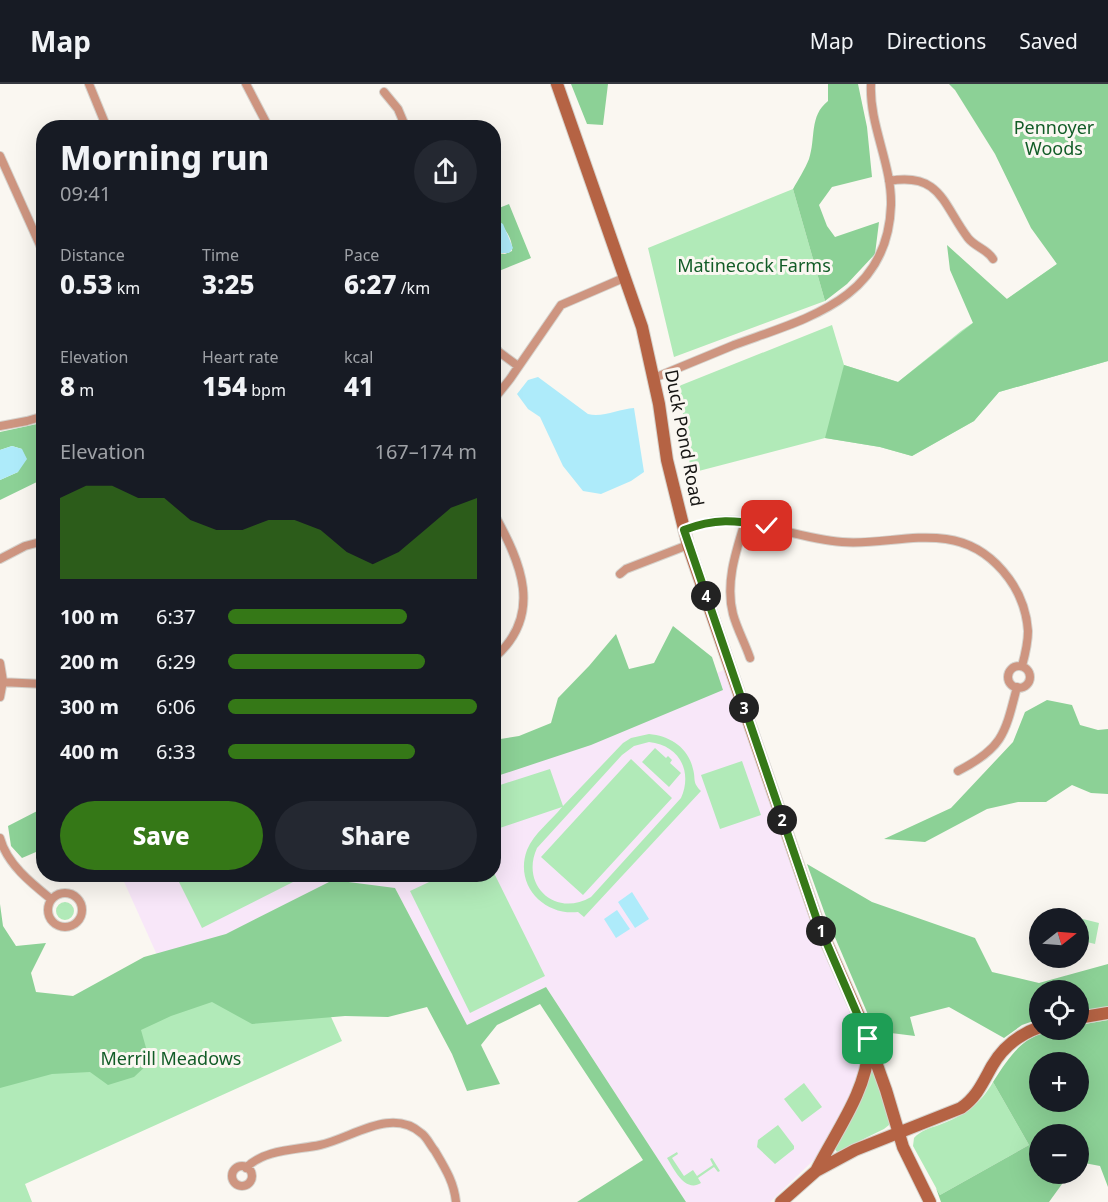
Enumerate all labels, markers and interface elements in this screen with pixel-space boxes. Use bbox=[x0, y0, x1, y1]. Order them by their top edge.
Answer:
text: Map bbox=[30, 22, 91, 60]
text: Map bbox=[810, 27, 854, 55]
text: Directions bbox=[887, 27, 986, 55]
text: Saved bbox=[1019, 27, 1078, 55]
park label: Pennoyer Woods bbox=[1014, 115, 1095, 160]
text: Morning run bbox=[60, 135, 269, 180]
button: share bbox=[414, 140, 477, 203]
text: 09:41 bbox=[60, 180, 111, 207]
text: Distance bbox=[60, 244, 125, 266]
text: Time bbox=[202, 244, 239, 266]
text: Pace bbox=[344, 244, 379, 266]
park label: Matinecock Farms bbox=[677, 253, 831, 277]
text: 0.53 bbox=[60, 266, 113, 302]
text: 3:25 bbox=[202, 266, 255, 302]
text: 6:27 bbox=[344, 266, 397, 302]
text: km bbox=[113, 277, 140, 299]
text: /km bbox=[397, 277, 430, 299]
text: Elevation bbox=[60, 346, 128, 368]
text: Heart rate bbox=[202, 346, 278, 368]
text: kcal bbox=[344, 346, 373, 368]
street label: Duck Pond Road bbox=[660, 367, 710, 508]
text: 8 bbox=[60, 368, 75, 404]
text: 154 bbox=[202, 368, 247, 404]
text: 41 bbox=[344, 368, 374, 404]
text: m bbox=[75, 379, 94, 401]
text: bpm bbox=[247, 379, 286, 401]
text: Elevation bbox=[60, 438, 145, 465]
text: 167–174 m bbox=[374, 438, 477, 465]
pin bbox=[741, 500, 792, 551]
icon: check bbox=[750, 509, 783, 542]
pin: 4 bbox=[691, 581, 721, 611]
text: 4 bbox=[701, 585, 711, 607]
text: 100 m bbox=[60, 603, 119, 630]
text: 6:37 bbox=[156, 603, 196, 630]
text: 200 m bbox=[60, 648, 119, 675]
text: 6:29 bbox=[156, 648, 196, 675]
text: 300 m bbox=[60, 693, 119, 720]
text: 6:06 bbox=[156, 693, 196, 720]
pin: 3 bbox=[729, 693, 759, 723]
text: 3 bbox=[739, 697, 749, 719]
text: 400 m bbox=[60, 738, 119, 765]
text: 6:33 bbox=[156, 738, 196, 765]
button: Save bbox=[60, 801, 263, 870]
button: Share bbox=[275, 801, 477, 870]
pin: 2 bbox=[767, 805, 797, 835]
text: 2 bbox=[777, 809, 787, 831]
north arrow bbox=[1029, 908, 1089, 968]
map controls bbox=[1029, 908, 1089, 1184]
pin: 1 bbox=[806, 916, 836, 946]
text: 1 bbox=[816, 920, 826, 942]
button: locate bbox=[1029, 980, 1089, 1040]
pin bbox=[842, 1013, 893, 1064]
icon: arrive bbox=[851, 1022, 884, 1055]
park label: Merrill Meadows bbox=[101, 1046, 241, 1070]
button: + bbox=[1029, 1052, 1089, 1112]
button: − bbox=[1029, 1124, 1089, 1184]

